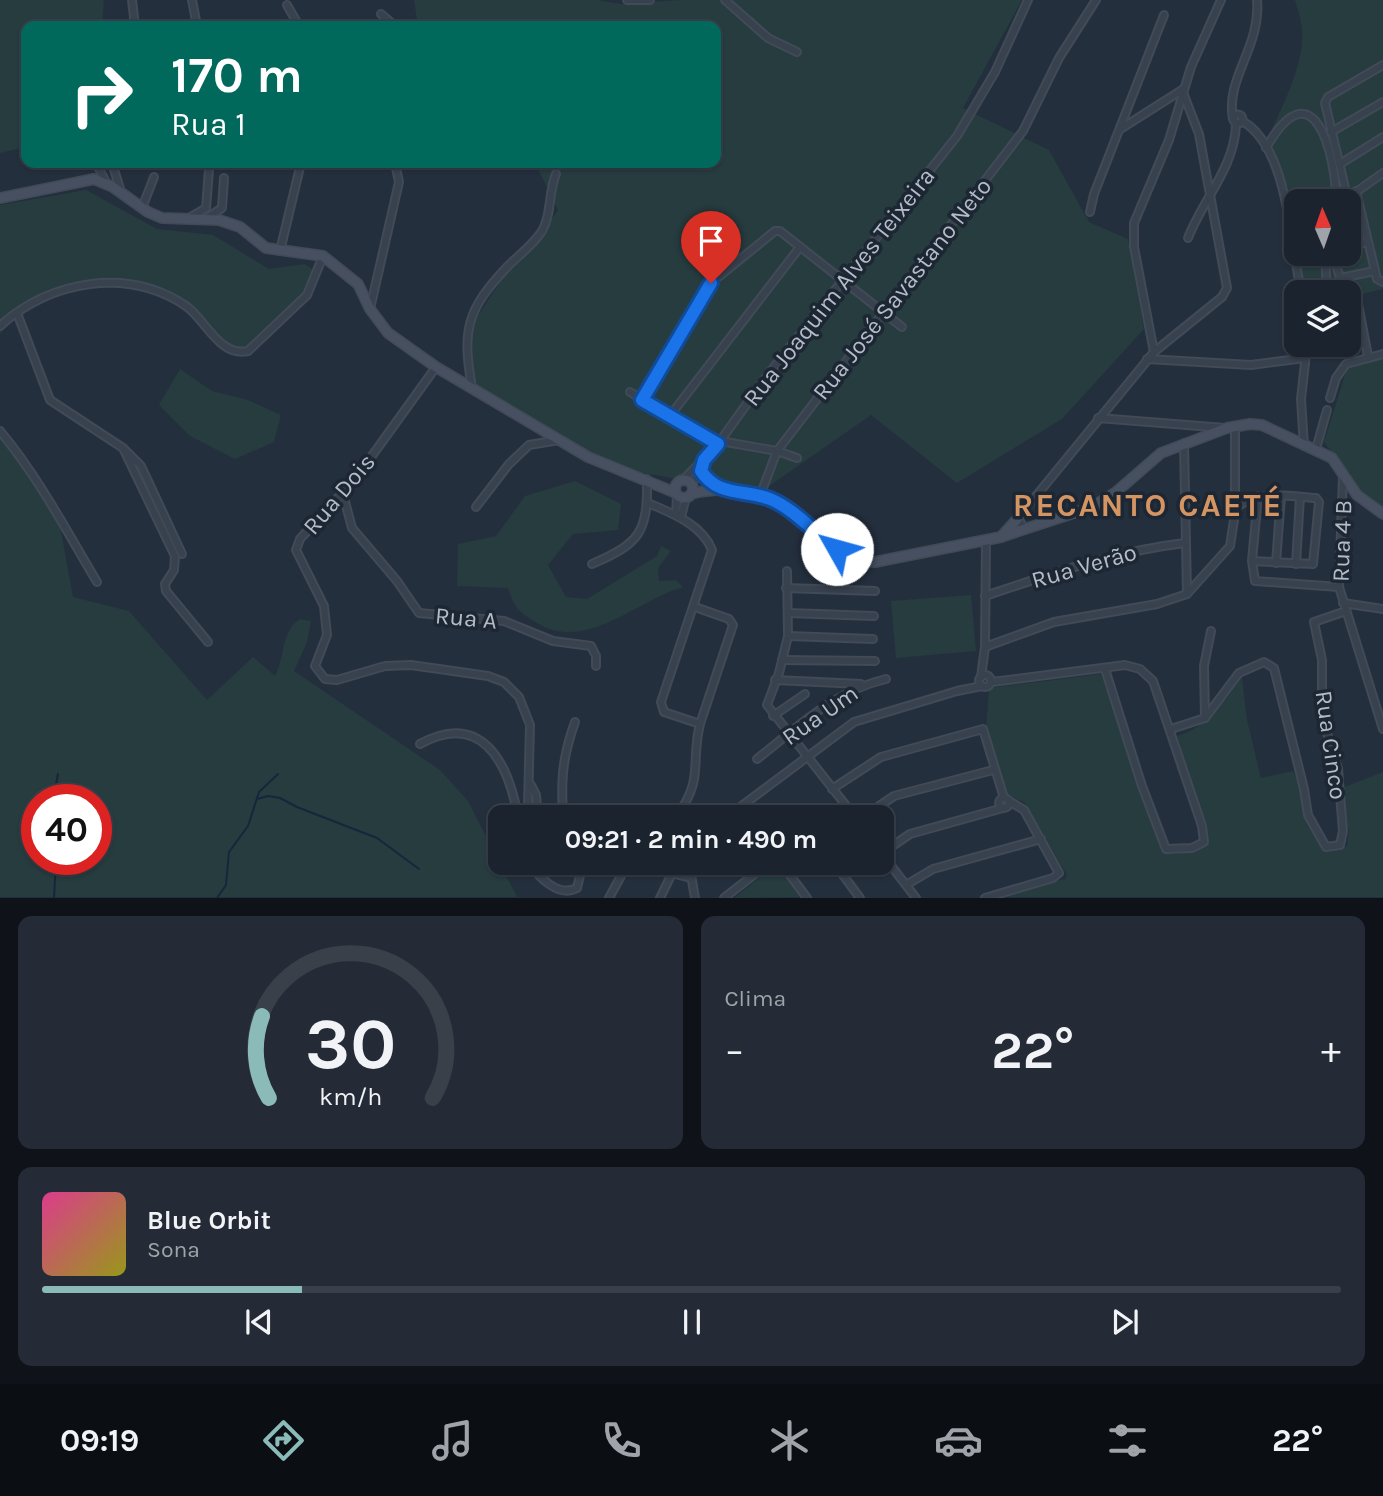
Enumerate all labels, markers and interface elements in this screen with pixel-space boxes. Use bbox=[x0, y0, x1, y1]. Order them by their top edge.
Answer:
text: 170 m bbox=[171, 47, 303, 104]
icon: right bbox=[56, 49, 147, 140]
text: Rua 1 bbox=[171, 106, 246, 143]
street label: Rua Joaquim Alves Teixeira bbox=[737, 162, 941, 412]
street label: Rua José Savastano Neto bbox=[807, 173, 997, 405]
north arrow bbox=[1284, 189, 1362, 266]
map controls bbox=[1284, 189, 1361, 357]
pin bbox=[681, 211, 741, 283]
icon: arrive bbox=[692, 222, 730, 260]
button: layers bbox=[1284, 280, 1361, 357]
street label: Rua Dois bbox=[297, 448, 381, 540]
district label: RECANTO CAETÉ bbox=[1013, 485, 1283, 524]
street label: Rua 4 B bbox=[1327, 499, 1357, 583]
position arrow bbox=[800, 512, 874, 586]
street label: Rua Verão bbox=[1028, 538, 1140, 594]
street label: Rua A bbox=[434, 601, 498, 635]
street label: Rua Um bbox=[777, 679, 863, 751]
street label: Rua Cinco bbox=[1309, 689, 1353, 801]
speed limit sign: 40 bbox=[21, 784, 112, 875]
text: 09:21 · 2 min · 490 m bbox=[565, 824, 817, 855]
text: Clima bbox=[725, 985, 786, 1012]
text: 30 bbox=[305, 1002, 396, 1087]
text: 22° bbox=[991, 1020, 1074, 1081]
text: − bbox=[725, 1028, 744, 1073]
text: + bbox=[1321, 1028, 1341, 1073]
text: km/h bbox=[319, 1082, 382, 1111]
text: Blue Orbit bbox=[147, 1205, 271, 1236]
text: Sona bbox=[147, 1236, 200, 1263]
icon: previous bbox=[240, 1303, 278, 1341]
icon: pause bbox=[673, 1303, 711, 1341]
icon: next bbox=[1106, 1303, 1144, 1341]
icon: directions bbox=[259, 1416, 308, 1465]
icon: music bbox=[428, 1416, 477, 1465]
icon: phone bbox=[597, 1416, 646, 1465]
icon: climate bbox=[765, 1416, 814, 1465]
icon: car bbox=[934, 1416, 983, 1465]
icon: filters bbox=[1103, 1416, 1152, 1465]
text: 09:19 bbox=[60, 1422, 139, 1459]
text: 22° bbox=[1272, 1422, 1323, 1459]

